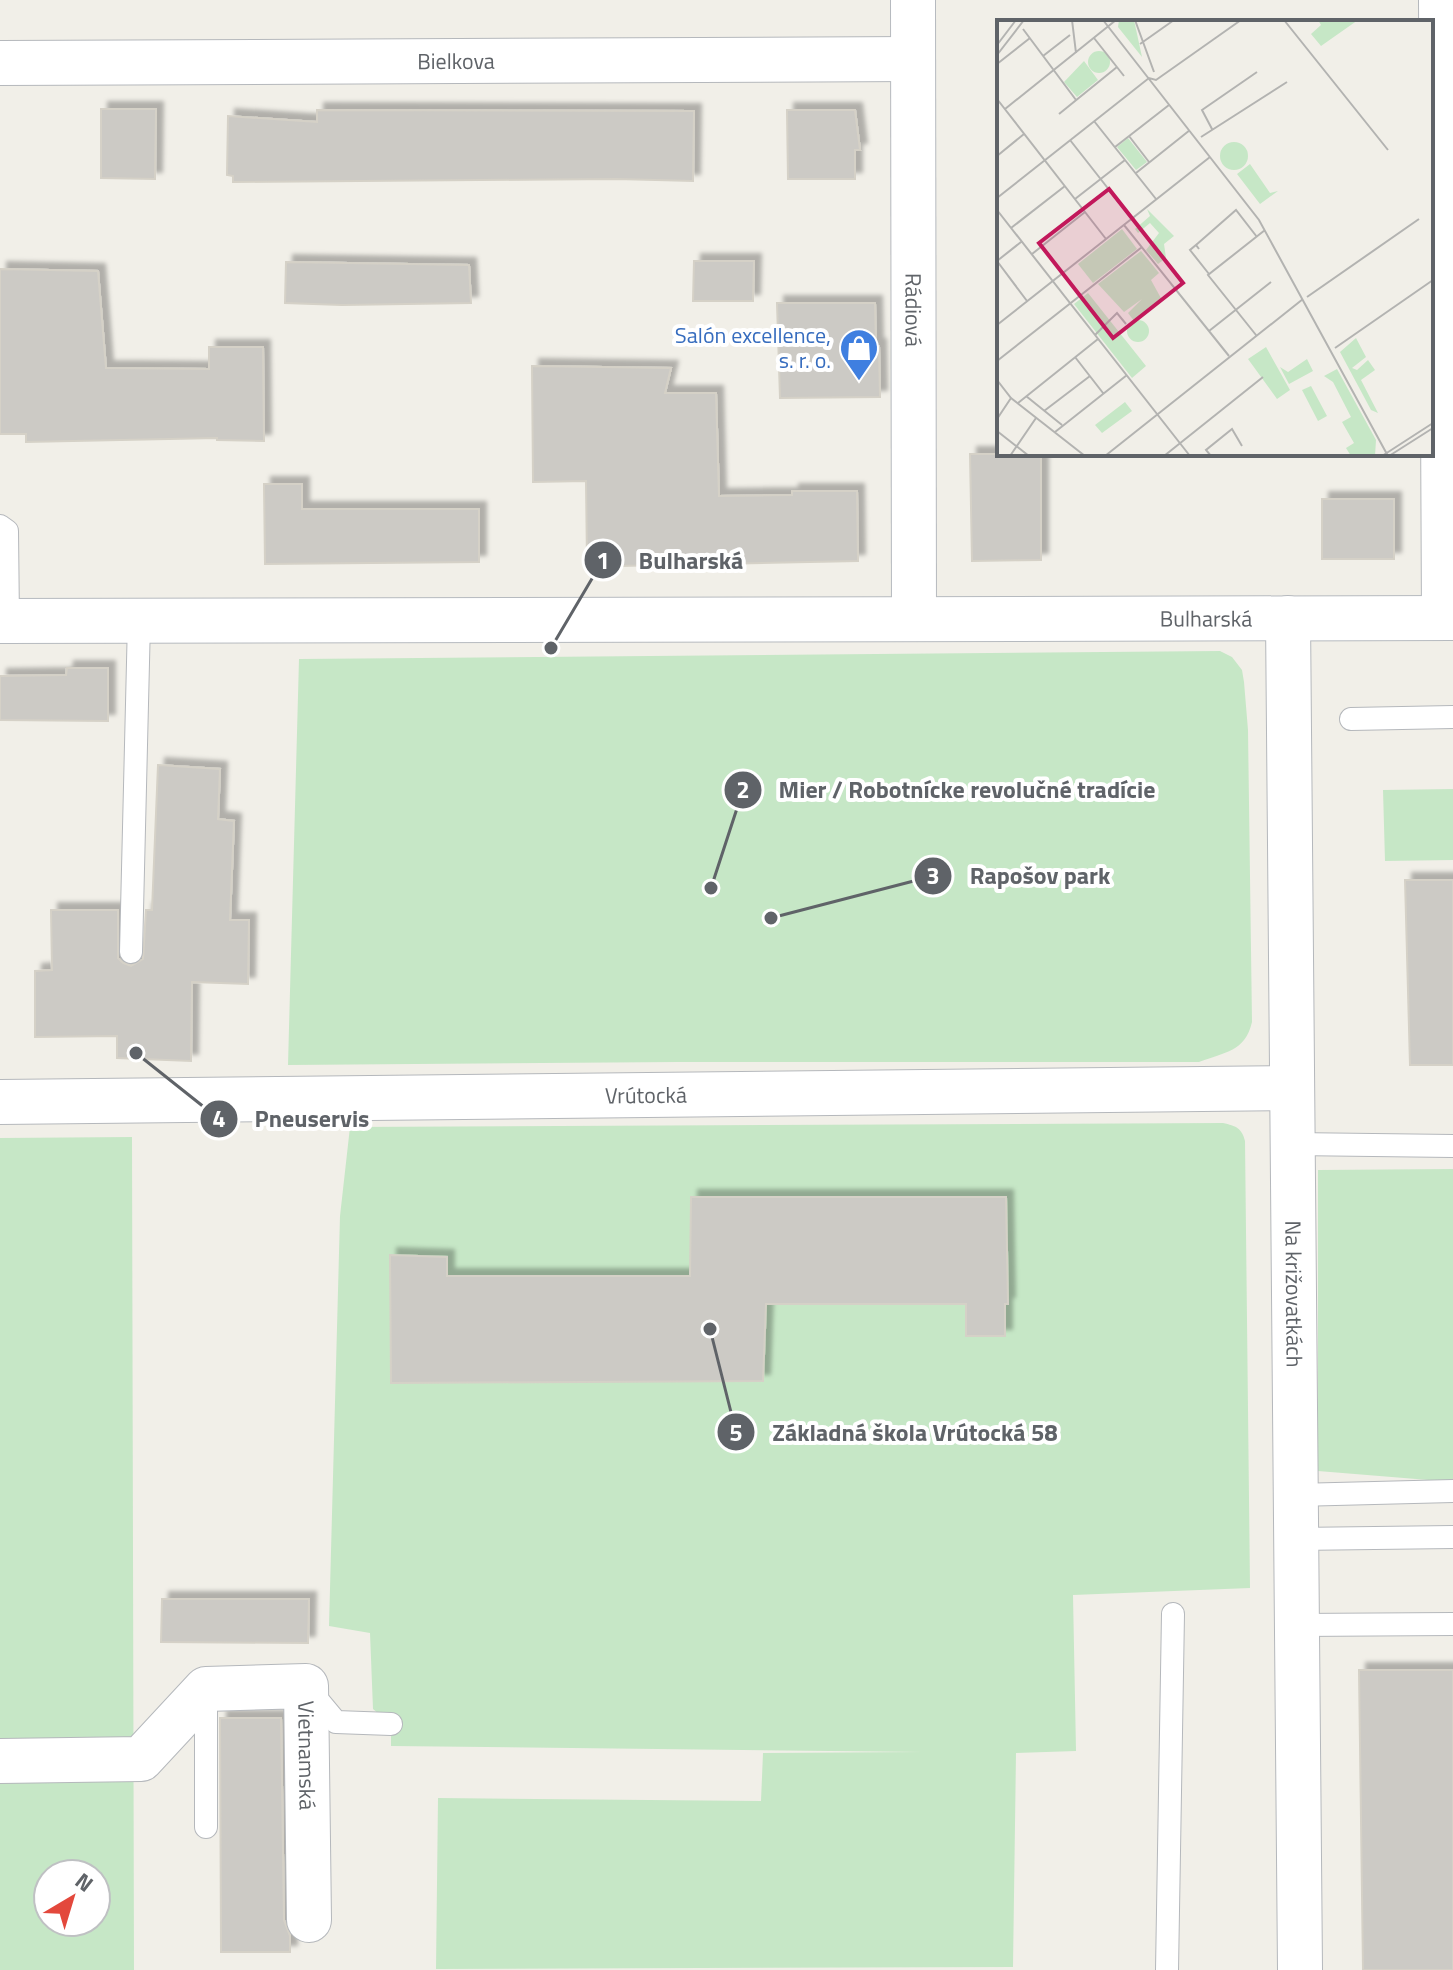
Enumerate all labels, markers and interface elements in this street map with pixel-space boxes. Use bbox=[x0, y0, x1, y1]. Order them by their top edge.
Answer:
inset map bbox=[997, 20, 1433, 456]
street label: Bielkova bbox=[417, 44, 495, 78]
street label: Rádiová bbox=[896, 273, 931, 347]
place label: Salón excellence, s. r. o. bbox=[675, 318, 831, 377]
shop icon: Salón excellence, s. r. o. bbox=[838, 327, 880, 382]
callout: Bulharská bbox=[583, 536, 760, 584]
text: 1 bbox=[596, 542, 610, 578]
text: Bulharská bbox=[639, 542, 743, 578]
street label: Bulharská bbox=[1160, 601, 1252, 636]
callout: Mier / Robotnícke revolučné tradície bbox=[723, 766, 1172, 814]
text: 2 bbox=[736, 771, 750, 807]
text: Mier / Robotnícke revolučné tradície bbox=[779, 771, 1155, 807]
callout: Rapošov park bbox=[913, 852, 1126, 900]
text: 3 bbox=[926, 857, 940, 893]
text: Rapošov park bbox=[970, 857, 1111, 893]
street label: Vrútocká bbox=[605, 1078, 687, 1112]
callout: Pneuservis bbox=[199, 1095, 385, 1143]
text: 4 bbox=[212, 1100, 226, 1136]
text: Pneuservis bbox=[255, 1100, 369, 1136]
street label: Na križovatkách bbox=[1276, 1220, 1312, 1368]
callout: Základná škola Vrútocká 58 bbox=[716, 1408, 1074, 1456]
text: 5 bbox=[729, 1414, 743, 1450]
text: Základná škola Vrútocká 58 bbox=[772, 1414, 1058, 1450]
street label: Vietnamská bbox=[289, 1700, 325, 1810]
north arrow bbox=[32, 1858, 112, 1938]
text: N bbox=[68, 1864, 101, 1900]

